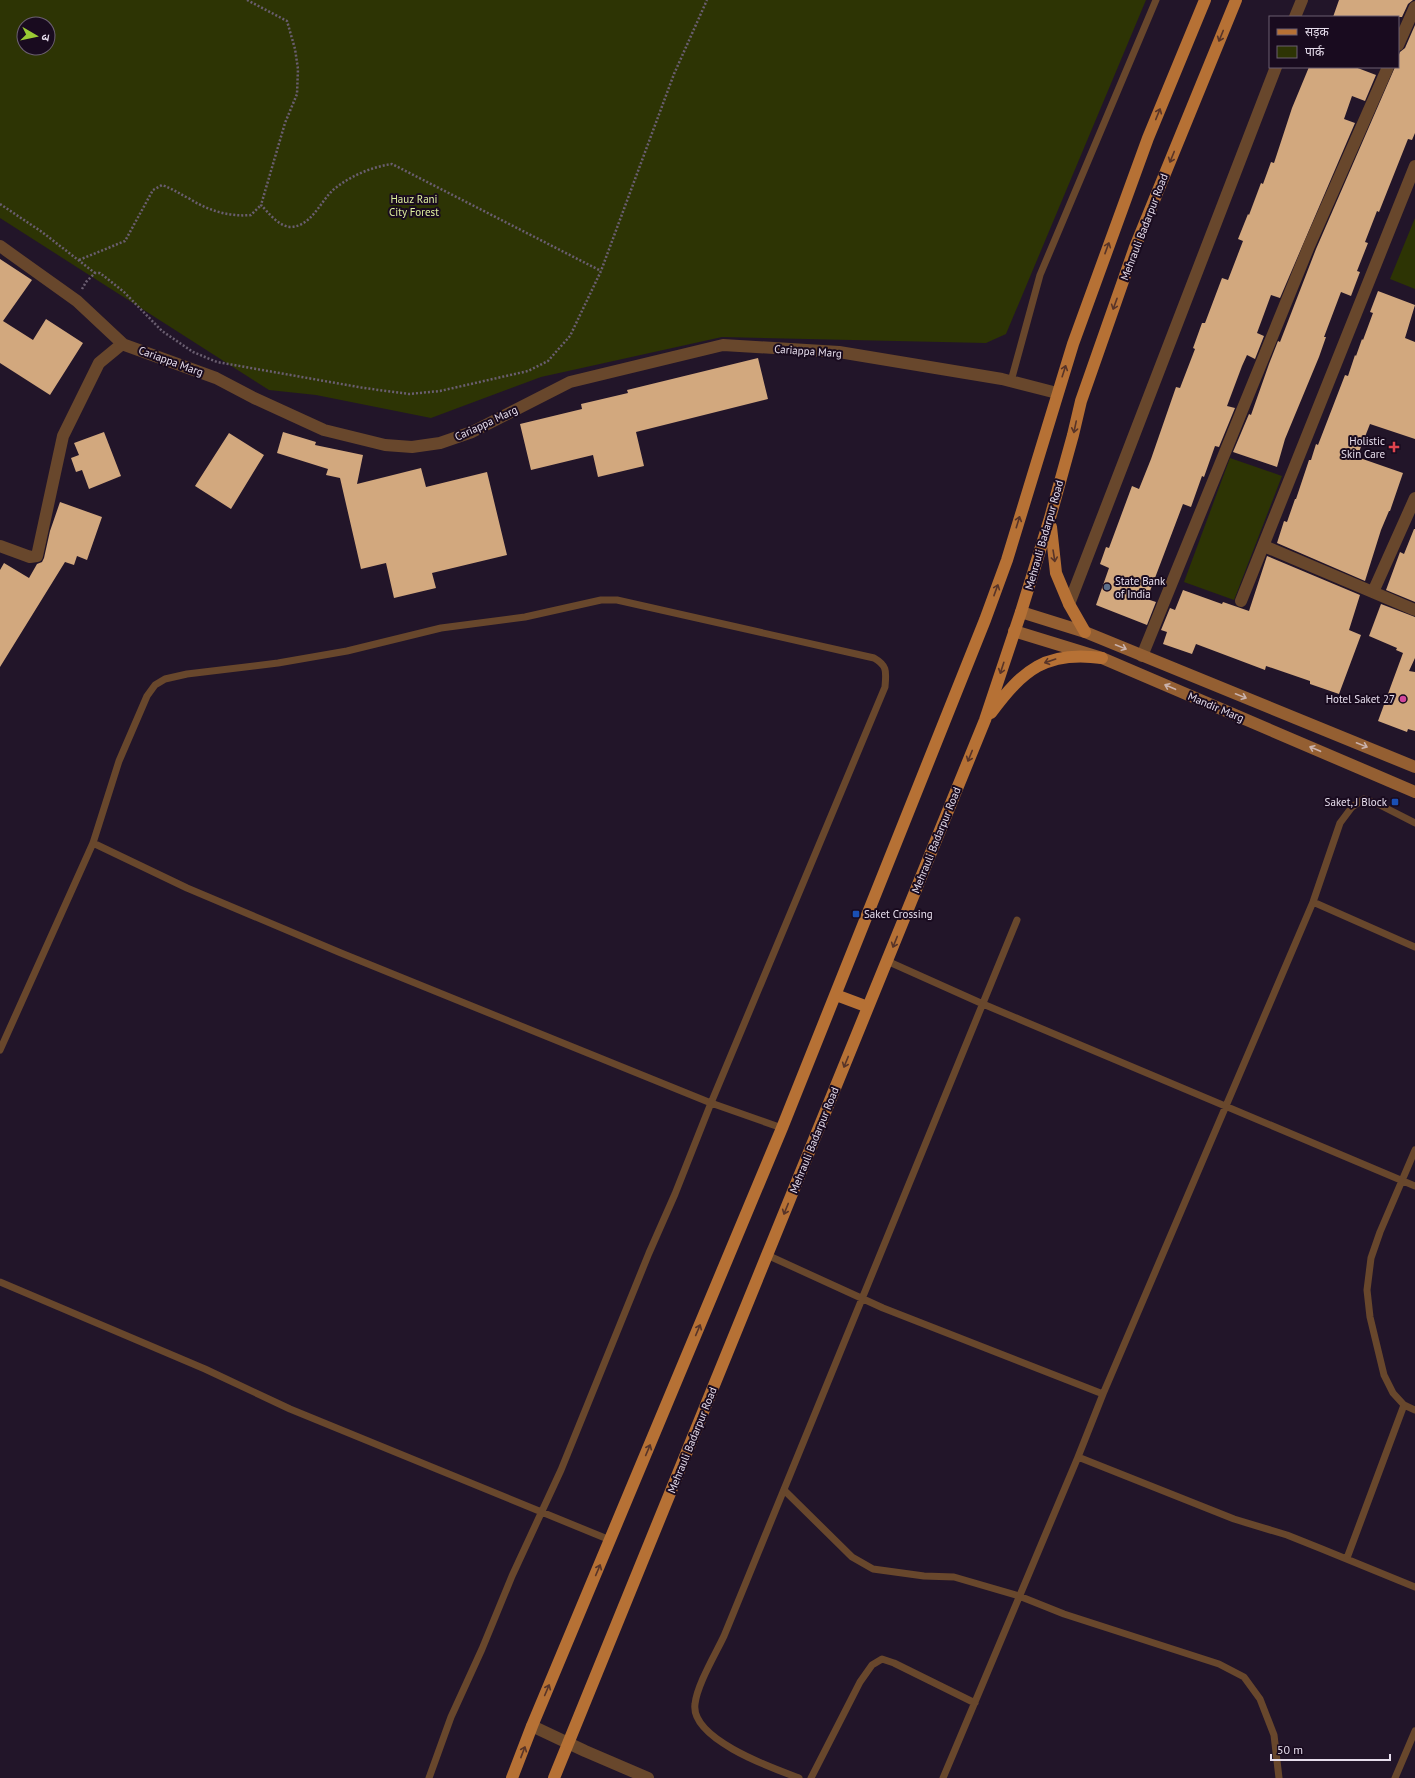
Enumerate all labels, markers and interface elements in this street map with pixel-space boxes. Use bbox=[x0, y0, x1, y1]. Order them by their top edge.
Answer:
north arrow bbox=[16, 16, 56, 56]
legend bbox=[1269, 16, 1399, 68]
text: सड़क bbox=[1305, 24, 1330, 39]
one-way arrow bbox=[1216, 30, 1224, 42]
text: उ bbox=[38, 33, 53, 42]
text: पार्क bbox=[1305, 44, 1325, 59]
one-way arrow bbox=[1155, 108, 1163, 120]
one-way arrow bbox=[1168, 150, 1175, 162]
street label: Mehrauli Badarpur Road bbox=[1117, 172, 1171, 282]
park label: Hauz Rani City Forest bbox=[389, 192, 439, 219]
one-way arrow bbox=[1104, 243, 1112, 255]
one-way arrow bbox=[1111, 297, 1118, 310]
street label: Cariappa Marg bbox=[774, 342, 842, 360]
street label: Cariappa Marg bbox=[137, 343, 205, 379]
one-way arrow bbox=[1061, 366, 1069, 378]
street label: Cariappa Marg bbox=[452, 402, 520, 444]
one-way arrow bbox=[1070, 421, 1078, 434]
place label: Holistic Skin Care bbox=[1341, 434, 1385, 461]
marker: Holistic Skin Care bbox=[1388, 441, 1400, 453]
street label: Mehrauli Badarpur Road bbox=[1022, 479, 1066, 591]
one-way arrow bbox=[1015, 516, 1022, 529]
one-way arrow bbox=[1050, 549, 1058, 562]
place label: State Bank of India bbox=[1115, 574, 1166, 601]
marker: State Bank of India bbox=[1102, 582, 1112, 592]
one-way arrow bbox=[993, 583, 1000, 596]
one-way arrow bbox=[1114, 644, 1126, 651]
one-way arrow bbox=[1044, 658, 1056, 666]
one-way arrow bbox=[998, 661, 1005, 674]
one-way arrow bbox=[1164, 683, 1176, 690]
street label: Mandir Marg bbox=[1186, 689, 1246, 725]
place label: Hotel Saket 27 bbox=[1326, 692, 1395, 706]
one-way arrow bbox=[1235, 693, 1247, 700]
marker: Hotel Saket 27 bbox=[1398, 694, 1408, 704]
one-way arrow bbox=[1355, 742, 1367, 749]
one-way arrow bbox=[1309, 745, 1321, 753]
one-way arrow bbox=[966, 750, 974, 762]
street label: Mehrauli Badarpur Road bbox=[908, 785, 964, 895]
place label: Saket, J Block bbox=[1325, 795, 1388, 809]
marker: Saket, J Block bbox=[1390, 797, 1400, 807]
place label: Saket Crossing bbox=[864, 907, 933, 921]
marker: Saket Crossing bbox=[851, 909, 861, 919]
one-way arrow bbox=[891, 935, 898, 947]
one-way arrow bbox=[842, 1056, 849, 1068]
street label: Mehrauli Badarpur Road bbox=[786, 1085, 842, 1195]
one-way arrow bbox=[782, 1202, 790, 1214]
one-way arrow bbox=[695, 1325, 702, 1337]
street label: Mehrauli Badarpur Road bbox=[664, 1385, 720, 1495]
one-way arrow bbox=[645, 1445, 652, 1457]
one-way arrow bbox=[594, 1565, 602, 1577]
one-way arrow bbox=[544, 1685, 552, 1697]
scale bar bbox=[1271, 1736, 1390, 1762]
text: 50 m bbox=[1277, 1742, 1303, 1757]
one-way arrow bbox=[519, 1747, 527, 1759]

